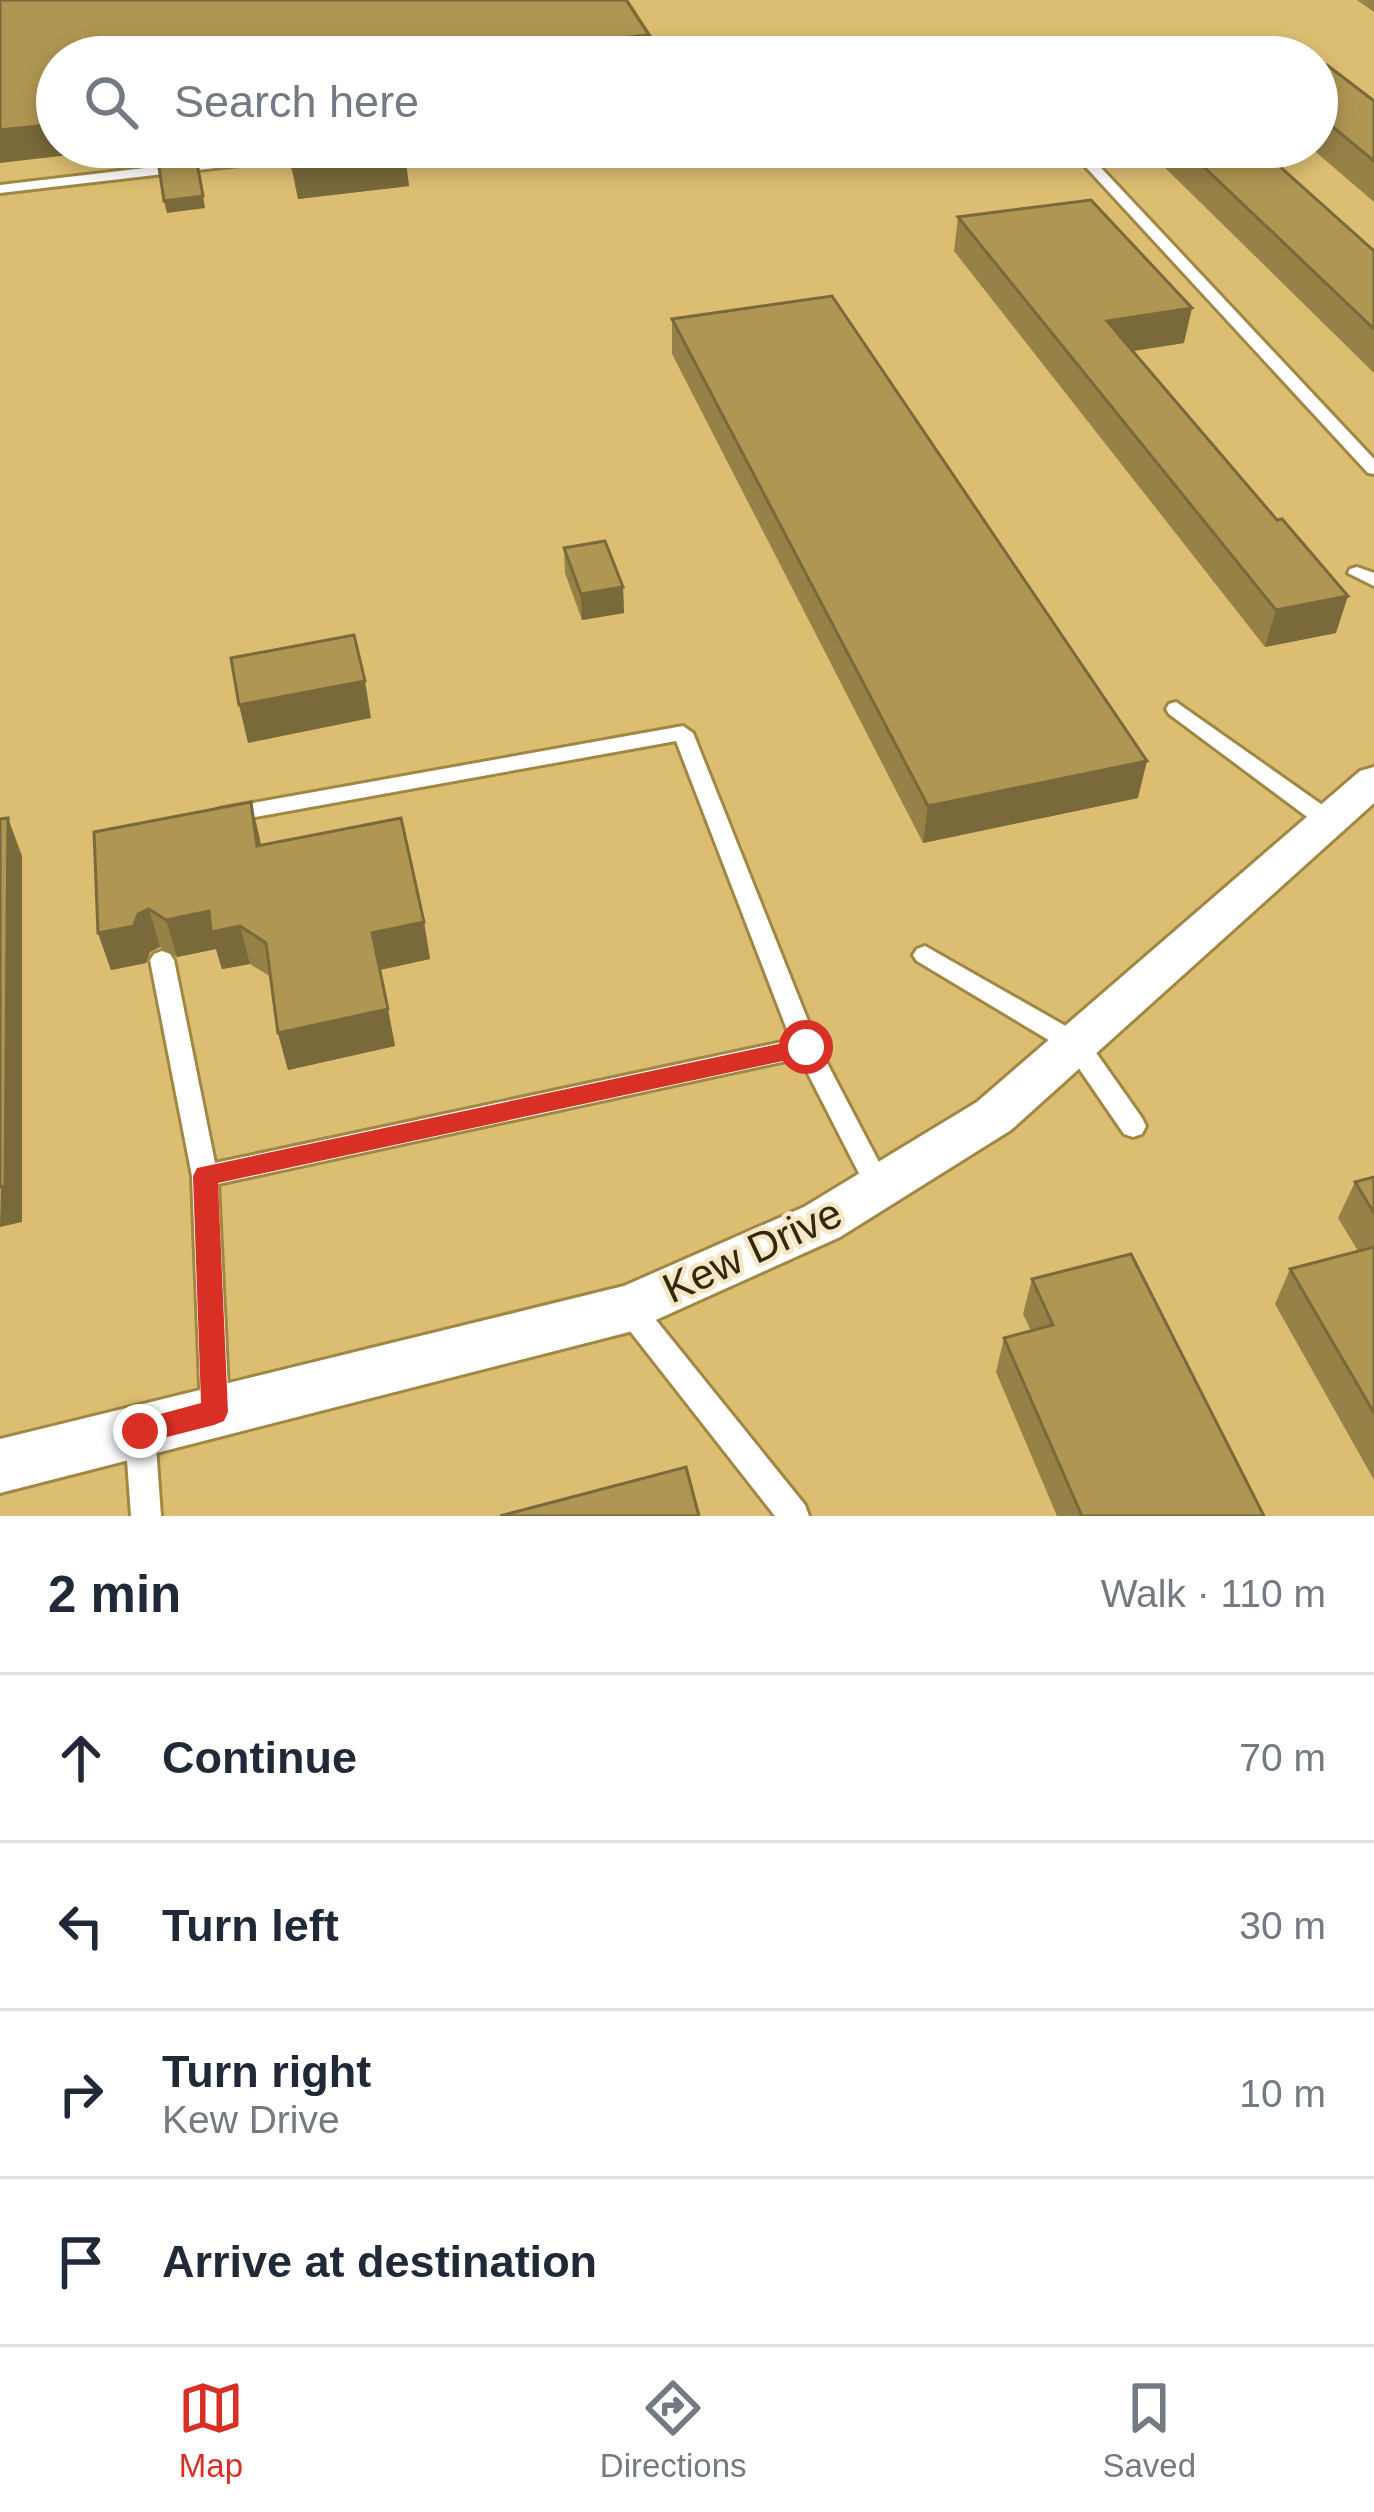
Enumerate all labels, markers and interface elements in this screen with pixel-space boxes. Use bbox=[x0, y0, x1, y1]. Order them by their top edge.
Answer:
search box bbox=[36, 36, 1338, 168]
icon: search bbox=[78, 69, 144, 135]
text: Search here bbox=[174, 76, 419, 127]
route start bbox=[779, 1020, 833, 1074]
street label: Kew Drive bbox=[656, 1189, 849, 1312]
route end bbox=[113, 1404, 167, 1458]
text: 2 min bbox=[48, 1566, 181, 1623]
text: Walk · 110 m bbox=[1101, 1572, 1326, 1615]
icon: ahead bbox=[48, 1725, 114, 1791]
text: Continue bbox=[162, 1732, 357, 1783]
text: 70 m bbox=[1239, 1736, 1326, 1779]
icon: left bbox=[48, 1893, 114, 1959]
text: Turn left bbox=[162, 1900, 339, 1951]
text: 30 m bbox=[1239, 1904, 1326, 1947]
text: Turn right bbox=[162, 2046, 371, 2097]
icon: right bbox=[48, 2061, 114, 2127]
text: 10 m bbox=[1239, 2072, 1326, 2115]
text: Kew Drive bbox=[162, 2098, 340, 2141]
icon: arrive bbox=[48, 2229, 114, 2295]
text: Arrive at destination bbox=[162, 2236, 597, 2287]
tab: Map bbox=[178, 2375, 244, 2485]
tab: Directions bbox=[600, 2375, 747, 2485]
tab: Saved bbox=[1102, 2375, 1196, 2485]

